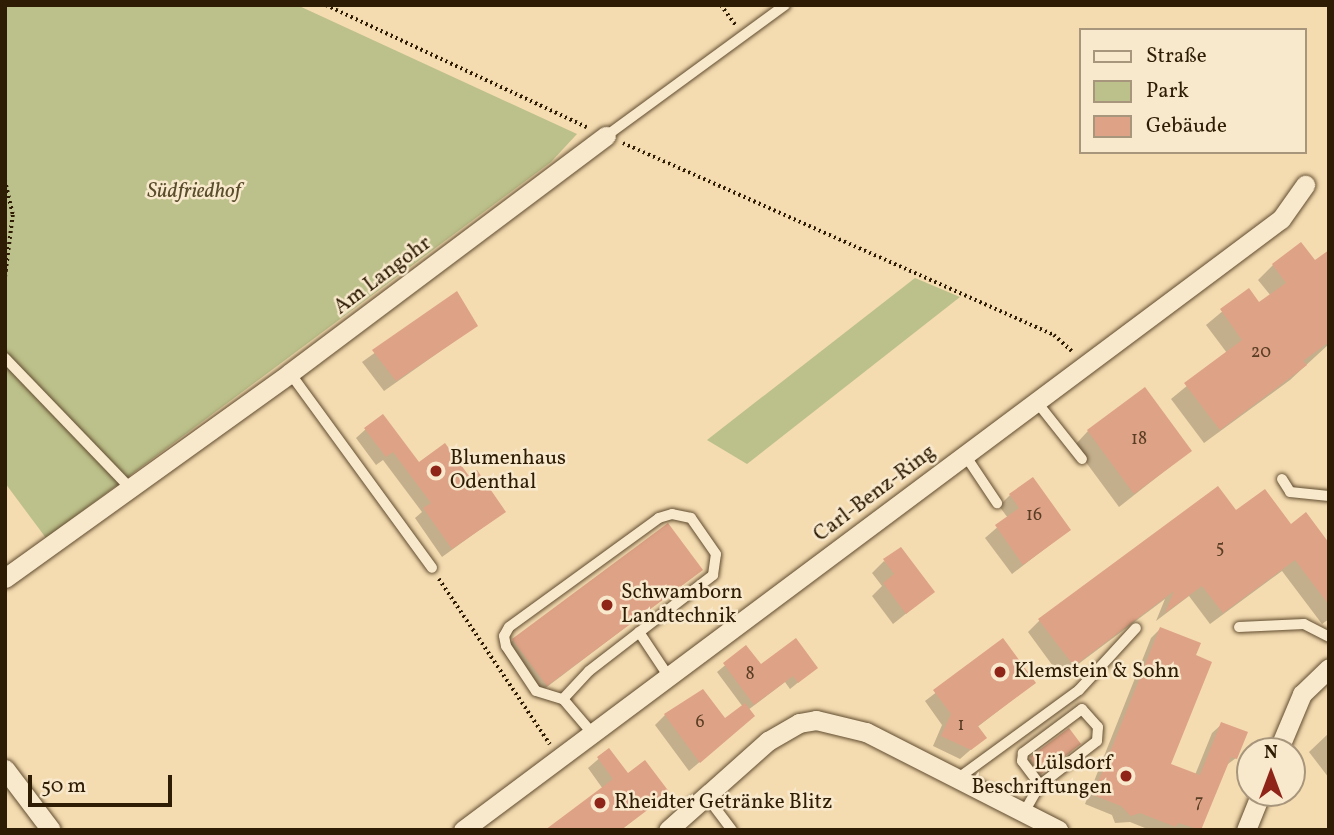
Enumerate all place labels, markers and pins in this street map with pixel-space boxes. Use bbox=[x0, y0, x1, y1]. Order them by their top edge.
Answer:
place label: Blumenhaus Odenthal bbox=[450, 446, 566, 496]
marker: Blumenhaus Odenthal bbox=[428, 463, 444, 479]
place label: Schwamborn Landtechnik bbox=[621, 580, 742, 630]
marker: Schwamborn Landtechnik bbox=[599, 597, 615, 613]
place label: Klemstein & Sohn bbox=[1014, 659, 1180, 685]
marker: Klemstein & Sohn bbox=[992, 664, 1008, 680]
place label: Lülsdorf Beschriftungen bbox=[971, 751, 1112, 801]
marker: Lülsdorf Beschriftungen bbox=[1118, 768, 1134, 784]
place label: Rheidter Getränke Blitz bbox=[614, 790, 832, 816]
marker: Rheidter Getränke Blitz bbox=[592, 795, 608, 811]

